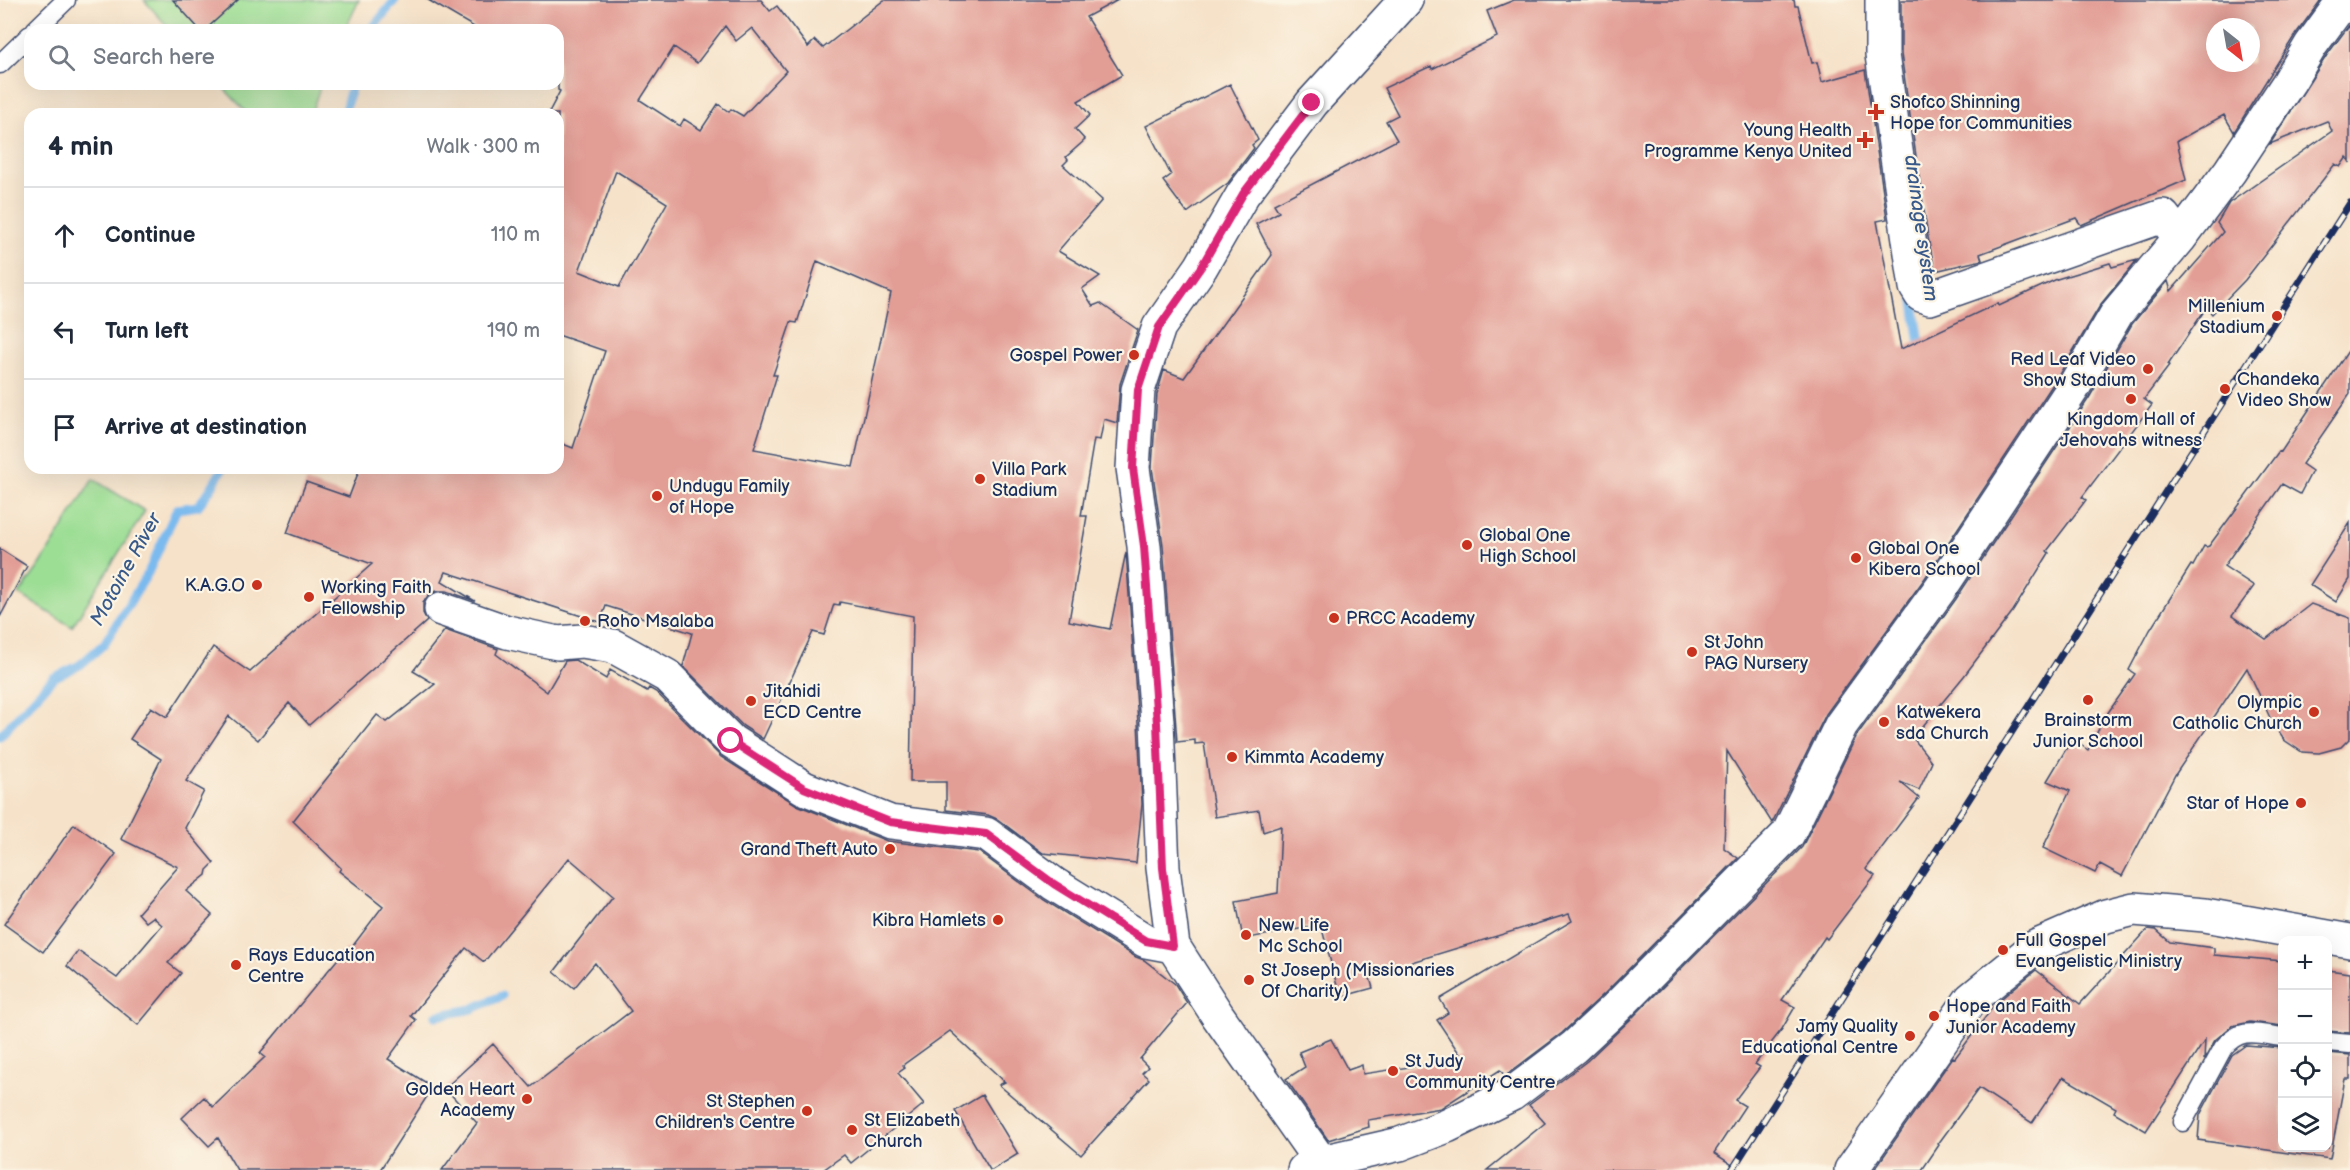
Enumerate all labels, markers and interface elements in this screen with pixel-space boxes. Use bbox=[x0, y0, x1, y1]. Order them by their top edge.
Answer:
north arrow bbox=[2206, 18, 2260, 72]
search box bbox=[24, 24, 564, 90]
icon: search bbox=[45, 41, 78, 74]
text: Search here bbox=[93, 44, 215, 71]
route end bbox=[1298, 89, 1324, 115]
place label: Shofco Shinning Hope for Communities bbox=[1890, 92, 2072, 134]
marker: Shofco Shinning Hope for Communities bbox=[1867, 103, 1885, 121]
place label: Young Health Programme Kenya United bbox=[1644, 120, 1852, 162]
marker: Young Health Programme Kenya United bbox=[1856, 131, 1874, 149]
text: 4 min bbox=[48, 132, 113, 163]
text: Walk · 300 m bbox=[427, 135, 540, 159]
water label: drainage system bbox=[1899, 153, 1943, 303]
icon: ahead bbox=[48, 219, 81, 252]
text: Continue bbox=[105, 222, 195, 249]
text: 110 m bbox=[491, 223, 540, 247]
place label: Millenium Stadium bbox=[2187, 296, 2265, 338]
marker: Millenium Stadium bbox=[2270, 309, 2284, 323]
icon: left bbox=[48, 315, 81, 348]
text: Turn left bbox=[105, 318, 189, 345]
text: 190 m bbox=[487, 319, 540, 343]
place label: Gospel Power bbox=[1010, 345, 1122, 366]
marker: Gospel Power bbox=[1127, 348, 1141, 362]
place label: Red Leaf Video Show Stadium bbox=[2010, 349, 2136, 391]
marker: Red Leaf Video Show Stadium bbox=[2141, 362, 2155, 376]
place label: Chandeka Video Show bbox=[2237, 369, 2331, 411]
marker: Chandeka Video Show bbox=[2218, 382, 2232, 396]
marker: Kingdom Hall of Jehovahs witness bbox=[2124, 392, 2138, 406]
place label: Kingdom Hall of Jehovahs witness bbox=[2060, 409, 2202, 451]
icon: arrive bbox=[48, 411, 81, 444]
text: Arrive at destination bbox=[105, 414, 307, 441]
place label: Villa Park Stadium bbox=[992, 459, 1067, 501]
marker: Villa Park Stadium bbox=[973, 472, 987, 486]
place label: Undugu Family of Hope bbox=[669, 476, 790, 518]
marker: Undugu Family of Hope bbox=[650, 489, 664, 503]
water label: Motoine River bbox=[85, 507, 168, 630]
place label: Global One High School bbox=[1479, 525, 1576, 567]
marker: Global One High School bbox=[1460, 538, 1474, 552]
place label: Global One Kibera School bbox=[1868, 538, 1980, 580]
marker: Global One Kibera School bbox=[1849, 551, 1863, 565]
place label: K.A.G.O bbox=[185, 575, 245, 596]
place label: Working Faith Fellowship bbox=[321, 577, 432, 619]
marker: K.A.G.O bbox=[250, 578, 264, 592]
marker: Working Faith Fellowship bbox=[302, 590, 316, 604]
place label: PRCC Academy bbox=[1346, 608, 1476, 629]
place label: Roho Msalaba bbox=[597, 611, 714, 632]
marker: PRCC Academy bbox=[1327, 611, 1341, 625]
marker: Roho Msalaba bbox=[578, 614, 592, 628]
place label: St John PAG Nursery bbox=[1704, 632, 1809, 674]
marker: St John PAG Nursery bbox=[1685, 645, 1699, 659]
place label: Jitahidi ECD Centre bbox=[763, 681, 862, 723]
place label: Olympic Catholic Church bbox=[2172, 692, 2302, 734]
marker: Brainstorm Junior School bbox=[2081, 693, 2095, 707]
marker: Jitahidi ECD Centre bbox=[744, 694, 758, 708]
place label: Katwekera sda Church bbox=[1896, 702, 1989, 744]
marker: Olympic Catholic Church bbox=[2307, 705, 2321, 719]
place label: Brainstorm Junior School bbox=[2033, 710, 2143, 752]
marker: Katwekera sda Church bbox=[1877, 715, 1891, 729]
route start bbox=[717, 727, 743, 753]
place label: Kimmta Academy bbox=[1244, 747, 1385, 768]
marker: Kimmta Academy bbox=[1225, 750, 1239, 764]
place label: Star of Hope bbox=[2187, 793, 2289, 814]
marker: Star of Hope bbox=[2294, 796, 2308, 810]
place label: Grand Theft Auto bbox=[740, 839, 878, 860]
marker: Grand Theft Auto bbox=[883, 842, 897, 856]
place label: Kibra Hamlets bbox=[872, 910, 986, 931]
marker: Kibra Hamlets bbox=[991, 913, 1005, 927]
place label: New Life Mc School bbox=[1258, 915, 1343, 957]
marker: New Life Mc School bbox=[1239, 928, 1253, 942]
place label: Full Gospel Evangelistic Ministry bbox=[2015, 930, 2183, 972]
map controls bbox=[2278, 936, 2332, 1152]
button: + bbox=[2278, 936, 2332, 990]
marker: Full Gospel Evangelistic Ministry bbox=[1996, 943, 2010, 957]
place label: Rays Education Centre bbox=[248, 945, 375, 987]
marker: Rays Education Centre bbox=[229, 958, 243, 972]
place label: St Joseph (Missionaries Of Charity) bbox=[1261, 960, 1455, 1002]
marker: St Joseph (Missionaries Of Charity) bbox=[1242, 973, 1256, 987]
button: − bbox=[2278, 990, 2332, 1044]
place label: Hope and Faith Junior Academy bbox=[1946, 996, 2077, 1038]
marker: Hope and Faith Junior Academy bbox=[1927, 1009, 1941, 1023]
place label: Jamy Quality Educational Centre bbox=[1741, 1016, 1899, 1058]
marker: Jamy Quality Educational Centre bbox=[1903, 1029, 1917, 1043]
button: locate bbox=[2278, 1044, 2332, 1098]
place label: St Judy Community Centre bbox=[1405, 1051, 1556, 1093]
marker: St Judy Community Centre bbox=[1386, 1064, 1400, 1078]
place label: Golden Heart Academy bbox=[405, 1079, 516, 1121]
place label: St Stephen Children's Centre bbox=[655, 1091, 795, 1133]
marker: Golden Heart Academy bbox=[520, 1092, 534, 1106]
button: layers bbox=[2278, 1098, 2332, 1152]
marker: St Stephen Children's Centre bbox=[800, 1104, 814, 1118]
place label: St Elizabeth Church bbox=[864, 1110, 960, 1152]
marker: St Elizabeth Church bbox=[845, 1123, 859, 1137]

